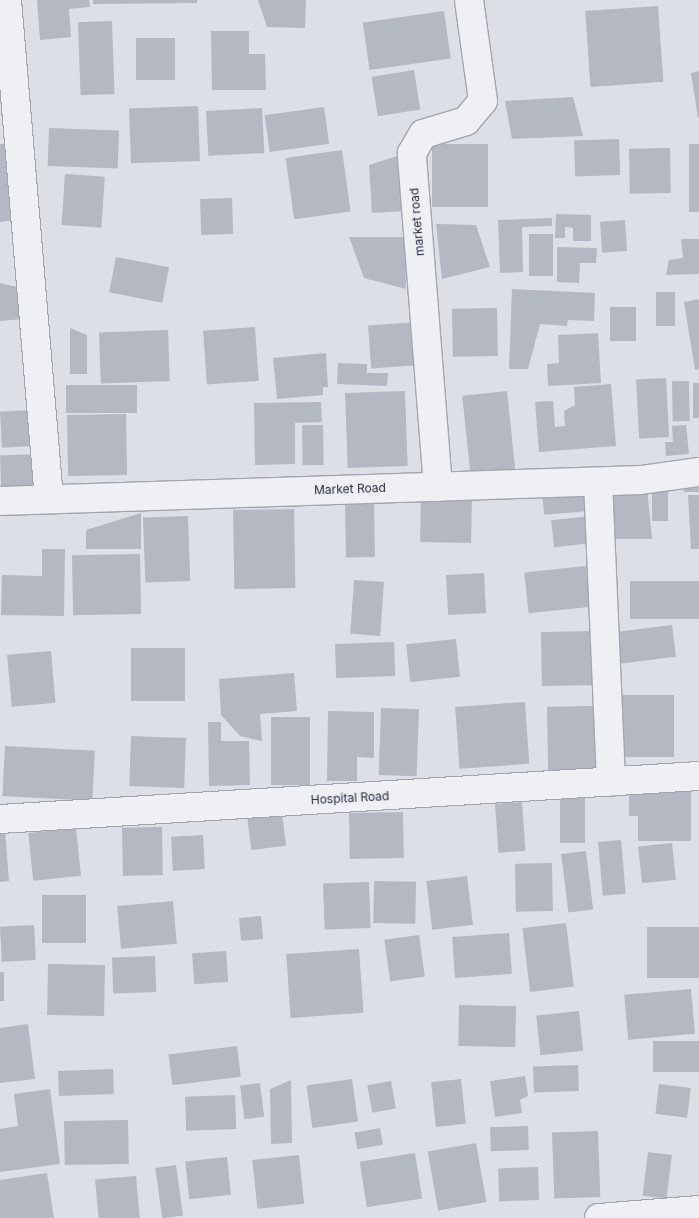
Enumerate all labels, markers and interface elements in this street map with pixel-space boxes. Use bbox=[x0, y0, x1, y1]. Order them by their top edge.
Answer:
street label: market road bbox=[407, 187, 427, 257]
street label: Market Road bbox=[314, 481, 386, 497]
street label: Hospital Road bbox=[310, 789, 390, 807]

